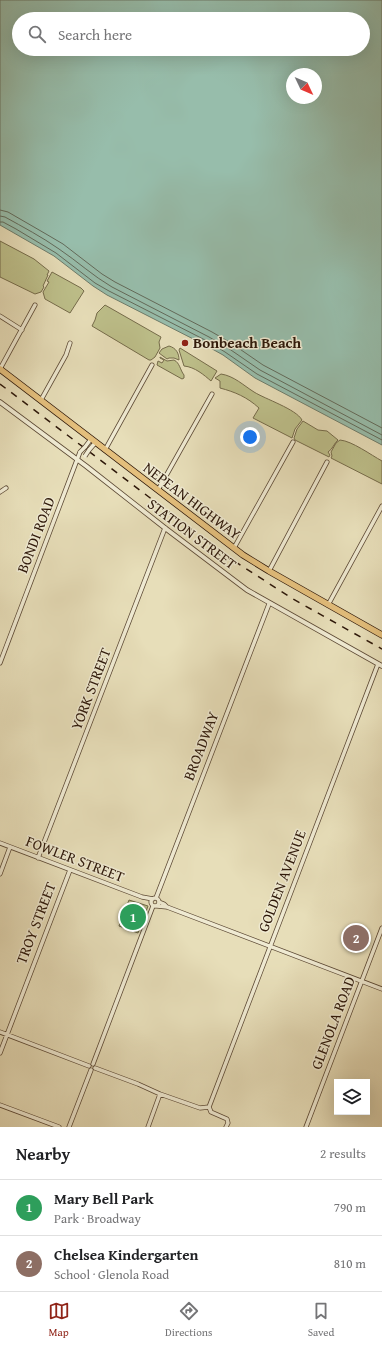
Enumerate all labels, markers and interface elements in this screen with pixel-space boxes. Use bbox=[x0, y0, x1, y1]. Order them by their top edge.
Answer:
search box bbox=[12, 12, 370, 56]
icon: search bbox=[26, 23, 48, 45]
text: Search here bbox=[58, 24, 132, 45]
north arrow bbox=[286, 68, 322, 104]
place label: Bonbeach Beach bbox=[193, 332, 301, 353]
marker: Bonbeach Beach bbox=[180, 338, 190, 348]
your location bbox=[240, 427, 260, 447]
street label: NEPEAN HIGHWAY bbox=[139, 457, 245, 544]
street label: STATION STREET bbox=[143, 493, 242, 574]
street label: BONDI ROAD bbox=[11, 494, 60, 576]
street label: YORK STREET bbox=[65, 644, 116, 733]
street label: BROADWAY bbox=[178, 708, 223, 783]
street label: GOLDEN AVENUE bbox=[252, 826, 311, 935]
street label: FOWLER STREET bbox=[23, 830, 128, 887]
street label: TROY STREET bbox=[10, 878, 61, 967]
pin: 1 bbox=[120, 902, 146, 932]
pin: 2 bbox=[343, 923, 369, 953]
street label: GLENOLA ROAD bbox=[305, 973, 360, 1072]
map controls bbox=[334, 1079, 370, 1115]
button: layers bbox=[334, 1079, 370, 1115]
text: Nearby bbox=[16, 1141, 70, 1166]
text: 2 results bbox=[320, 1144, 366, 1163]
text: Mary Bell Park bbox=[54, 1188, 154, 1209]
text: 1 bbox=[26, 1198, 32, 1217]
text: 790 m bbox=[334, 1198, 366, 1217]
text: Park · Broadway bbox=[54, 1209, 141, 1228]
text: Chelsea Kindergarten bbox=[54, 1244, 198, 1265]
text: 2 bbox=[26, 1254, 32, 1273]
text: 810 m bbox=[334, 1254, 366, 1273]
text: School · Glenola Road bbox=[54, 1265, 169, 1284]
tab: Map bbox=[48, 1300, 70, 1340]
tab: Directions bbox=[165, 1300, 212, 1340]
tab: Saved bbox=[308, 1300, 334, 1340]

